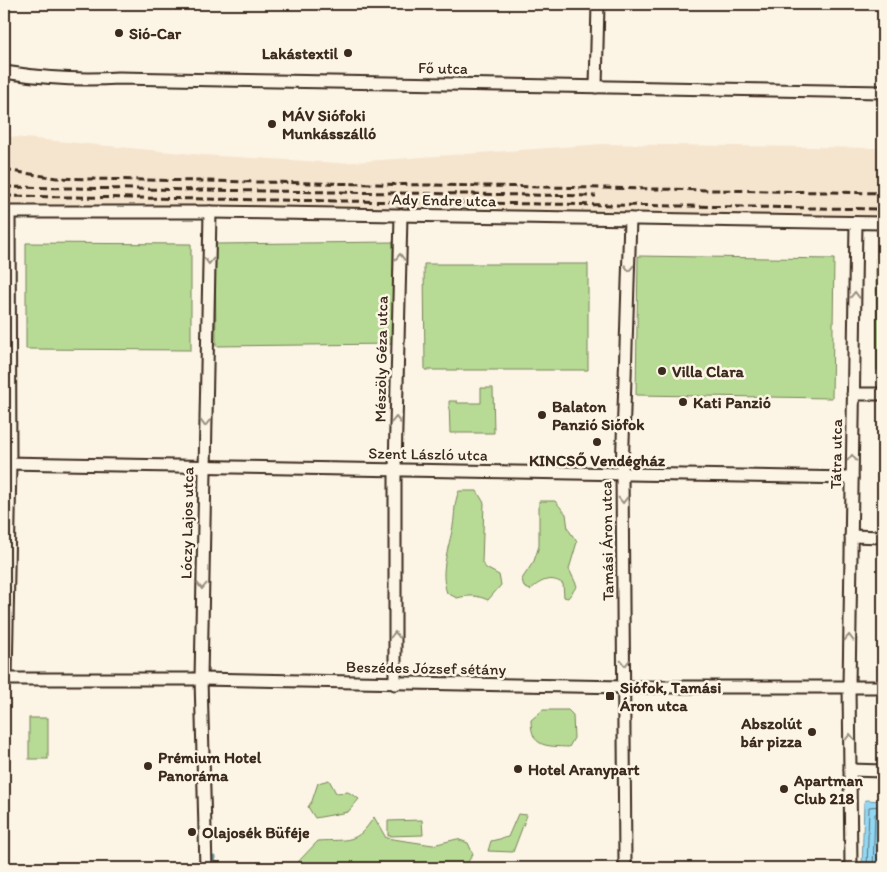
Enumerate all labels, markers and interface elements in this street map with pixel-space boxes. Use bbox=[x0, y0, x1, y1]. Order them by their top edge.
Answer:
place label: Sió-Car bbox=[129, 24, 182, 43]
marker: Sió-Car bbox=[113, 27, 125, 39]
place label: Lakástextil bbox=[262, 44, 338, 63]
marker: Lakástextil bbox=[342, 47, 354, 59]
street label: Fő utca bbox=[418, 58, 468, 78]
place label: MÁV Siófoki Munkásszálló bbox=[282, 106, 376, 143]
marker: MÁV Siófoki Munkásszálló bbox=[266, 118, 278, 130]
street label: Ady Endre utca bbox=[391, 190, 497, 210]
one-way arrow bbox=[395, 253, 405, 261]
one-way arrow bbox=[203, 257, 214, 265]
one-way arrow bbox=[623, 264, 634, 272]
one-way arrow bbox=[850, 291, 860, 299]
street label: Mészöly Géza utca bbox=[370, 295, 392, 423]
place label: Villa Clara bbox=[672, 362, 745, 381]
marker: Villa Clara bbox=[656, 365, 668, 377]
place label: Kati Panzió bbox=[693, 393, 771, 412]
marker: Kati Panzió bbox=[677, 396, 689, 408]
place label: Balaton Panzió Siófok bbox=[552, 397, 645, 434]
marker: Balaton Panzió Siófok bbox=[536, 409, 548, 421]
one-way arrow bbox=[391, 416, 402, 424]
street label: Tátra utca bbox=[826, 418, 846, 489]
one-way arrow bbox=[200, 420, 210, 428]
marker: KINCSŐ Vendégház bbox=[591, 436, 603, 448]
street label: Szent László utca bbox=[368, 443, 488, 465]
place label: KINCSŐ Vendégház bbox=[529, 451, 666, 471]
one-way arrow bbox=[847, 454, 857, 462]
street label: Lóczy Lajos utca bbox=[177, 466, 197, 579]
street label: Tamási Áron utca bbox=[596, 481, 618, 601]
one-way arrow bbox=[618, 496, 628, 504]
one-way arrow bbox=[197, 582, 208, 590]
one-way arrow bbox=[390, 631, 400, 638]
one-way arrow bbox=[844, 634, 855, 642]
street label: Beszédes József sétány bbox=[346, 657, 507, 679]
one-way arrow bbox=[620, 659, 630, 667]
place label: Siófok, Tamási Áron utca bbox=[619, 678, 721, 715]
marker: Siófok, Tamási Áron utca bbox=[604, 690, 616, 702]
place label: Abszolút bár pizza bbox=[740, 714, 802, 752]
marker: Abszolút bár pizza bbox=[806, 726, 818, 738]
one-way arrow bbox=[844, 732, 855, 740]
place label: Prémium Hotel Panoráma bbox=[158, 748, 262, 785]
marker: Prémium Hotel Panoráma bbox=[142, 760, 154, 772]
place label: Hotel Aranypart bbox=[528, 760, 640, 780]
marker: Hotel Aranypart bbox=[512, 763, 524, 775]
place label: Apartman Club 218 bbox=[793, 771, 863, 808]
marker: Apartman Club 218 bbox=[778, 783, 790, 795]
place label: Olajosék Büféje bbox=[202, 823, 310, 843]
marker: Olajosék Büféje bbox=[186, 826, 198, 838]

